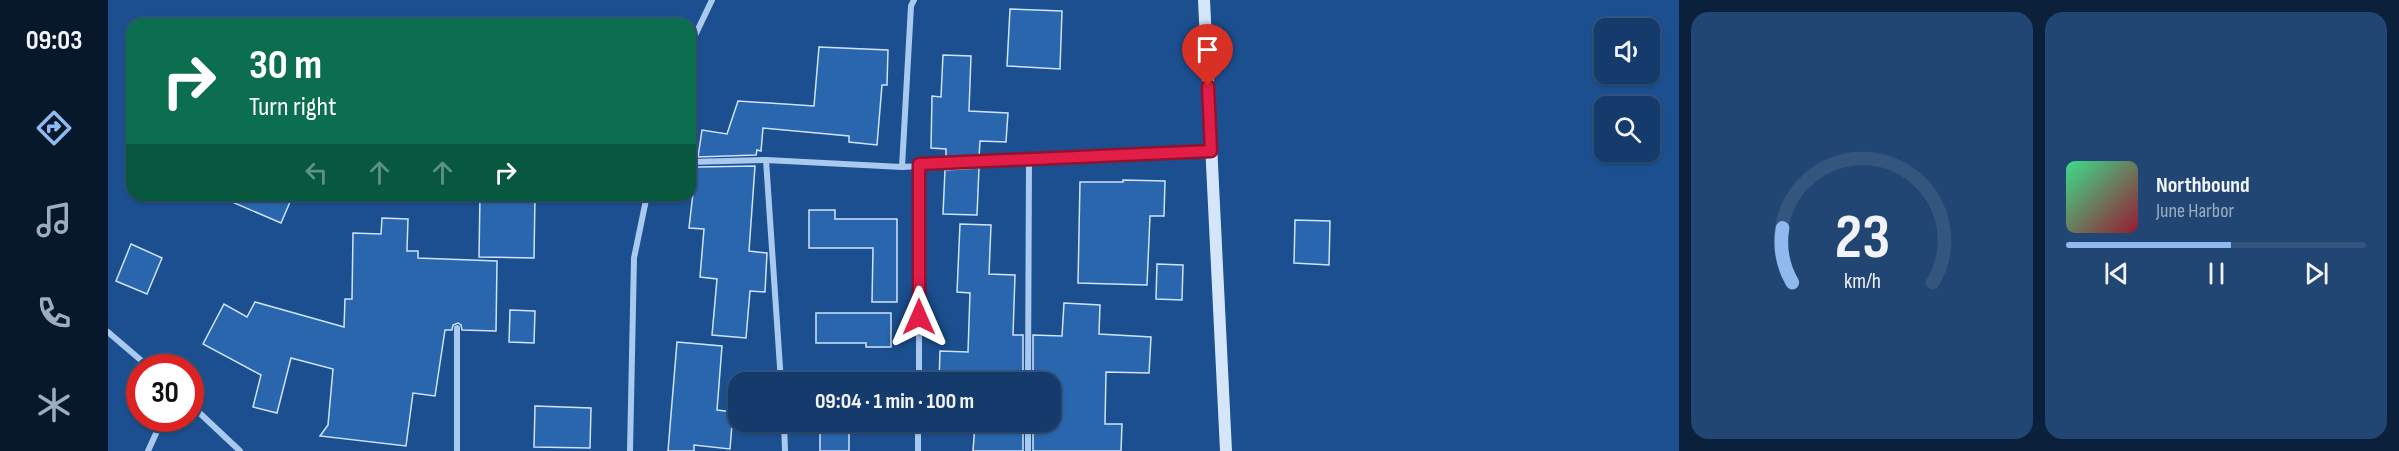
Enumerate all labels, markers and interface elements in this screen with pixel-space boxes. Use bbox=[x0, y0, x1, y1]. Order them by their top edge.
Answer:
map controls bbox=[1594, 18, 1660, 162]
button: sound bbox=[1594, 18, 1660, 84]
pin bbox=[1182, 24, 1233, 86]
text: 09:03 bbox=[26, 25, 82, 57]
icon: arrive bbox=[1191, 33, 1224, 66]
text: 30 m bbox=[249, 40, 322, 91]
icon: right bbox=[150, 42, 228, 120]
text: Turn right bbox=[249, 91, 336, 123]
button: search bbox=[1594, 96, 1660, 162]
icon: directions bbox=[33, 107, 75, 149]
icon: left bbox=[300, 156, 333, 189]
icon: ahead bbox=[363, 156, 396, 189]
icon: ahead bbox=[426, 156, 459, 189]
icon: right bbox=[489, 156, 522, 189]
text: Northbound bbox=[2156, 172, 2250, 199]
icon: music bbox=[33, 199, 75, 241]
text: June Harbor bbox=[2156, 199, 2234, 223]
text: 23 bbox=[1834, 201, 1890, 276]
icon: previous bbox=[2100, 257, 2133, 290]
icon: pause bbox=[2200, 257, 2233, 290]
icon: next bbox=[2300, 257, 2333, 290]
text: km/h bbox=[1843, 269, 1881, 294]
position arrow bbox=[887, 285, 951, 349]
icon: phone bbox=[33, 292, 75, 334]
speed limit sign: 30 bbox=[126, 354, 204, 432]
icon: climate bbox=[33, 384, 75, 426]
text: 09:04 · 1 min · 100 m bbox=[815, 388, 974, 415]

